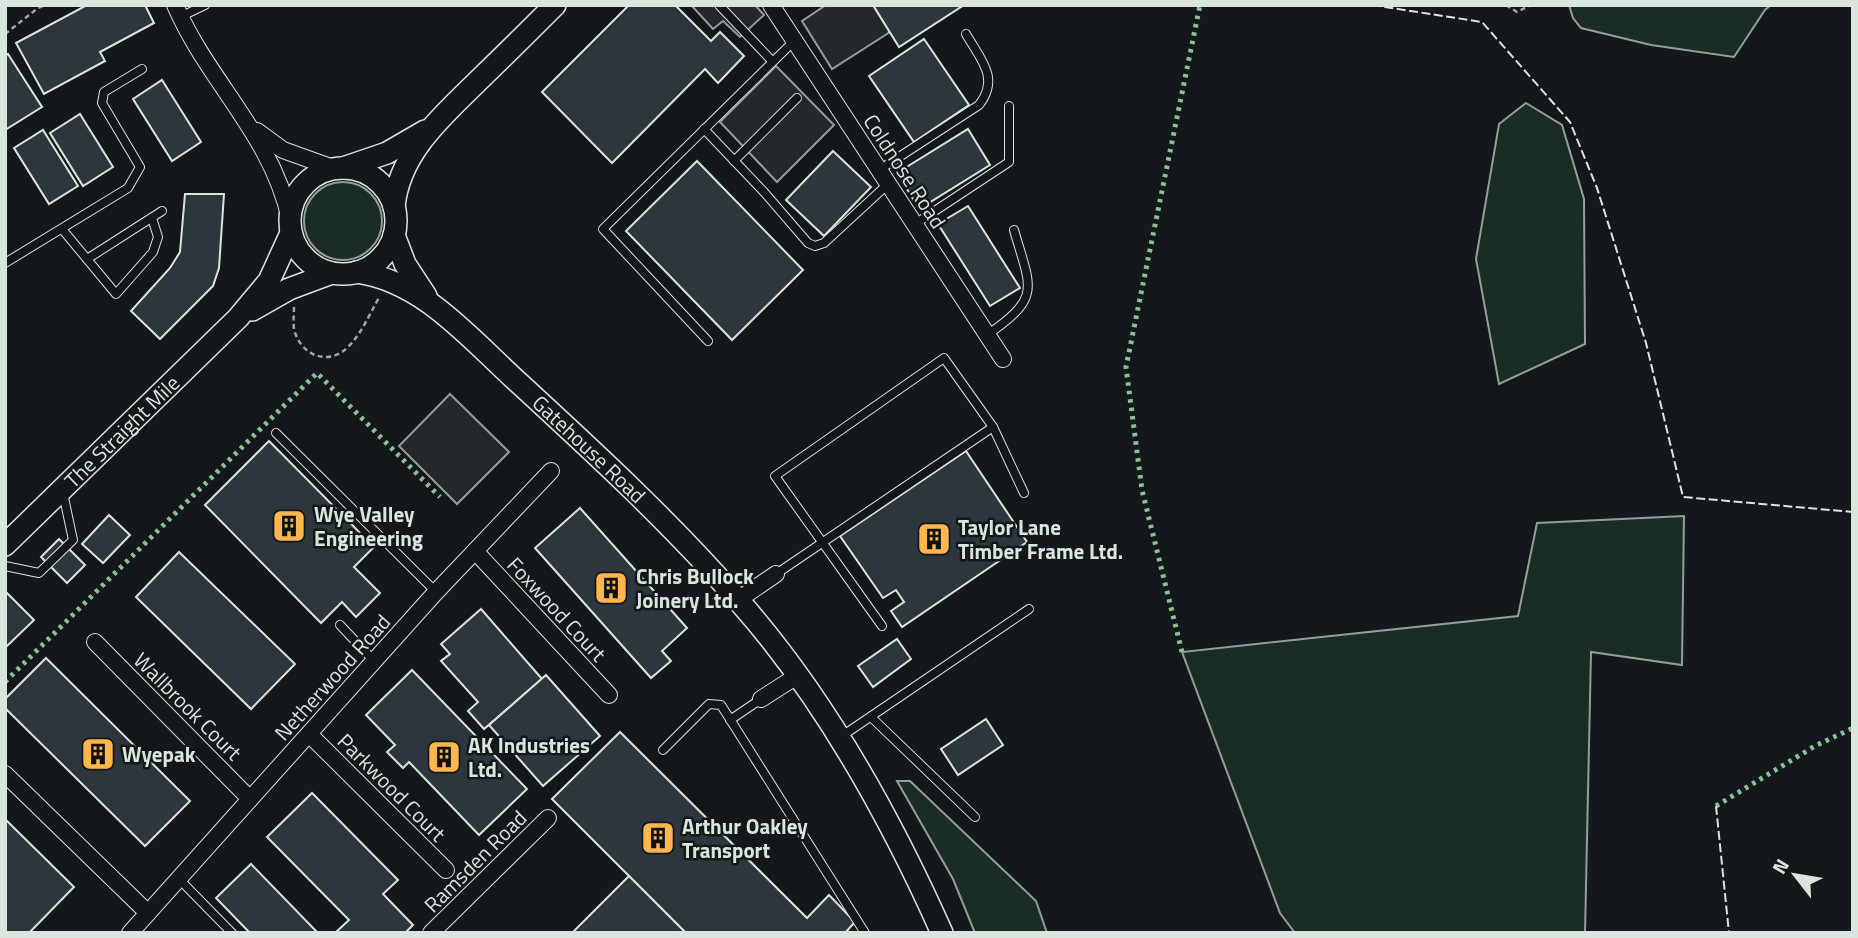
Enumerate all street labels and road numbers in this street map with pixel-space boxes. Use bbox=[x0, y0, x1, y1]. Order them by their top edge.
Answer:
street label: Coldnose Road bbox=[856, 107, 954, 235]
street label: The Straight Mile bbox=[57, 367, 187, 495]
street label: Gatehouse Road bbox=[525, 387, 653, 510]
street label: Foxwood Court bbox=[500, 549, 614, 669]
street label: Netherwood Road bbox=[266, 607, 398, 747]
street label: Wallbrook Court bbox=[127, 645, 250, 768]
street label: Parkwood Court bbox=[330, 725, 454, 849]
street label: Ramsden Road bbox=[416, 802, 534, 920]

